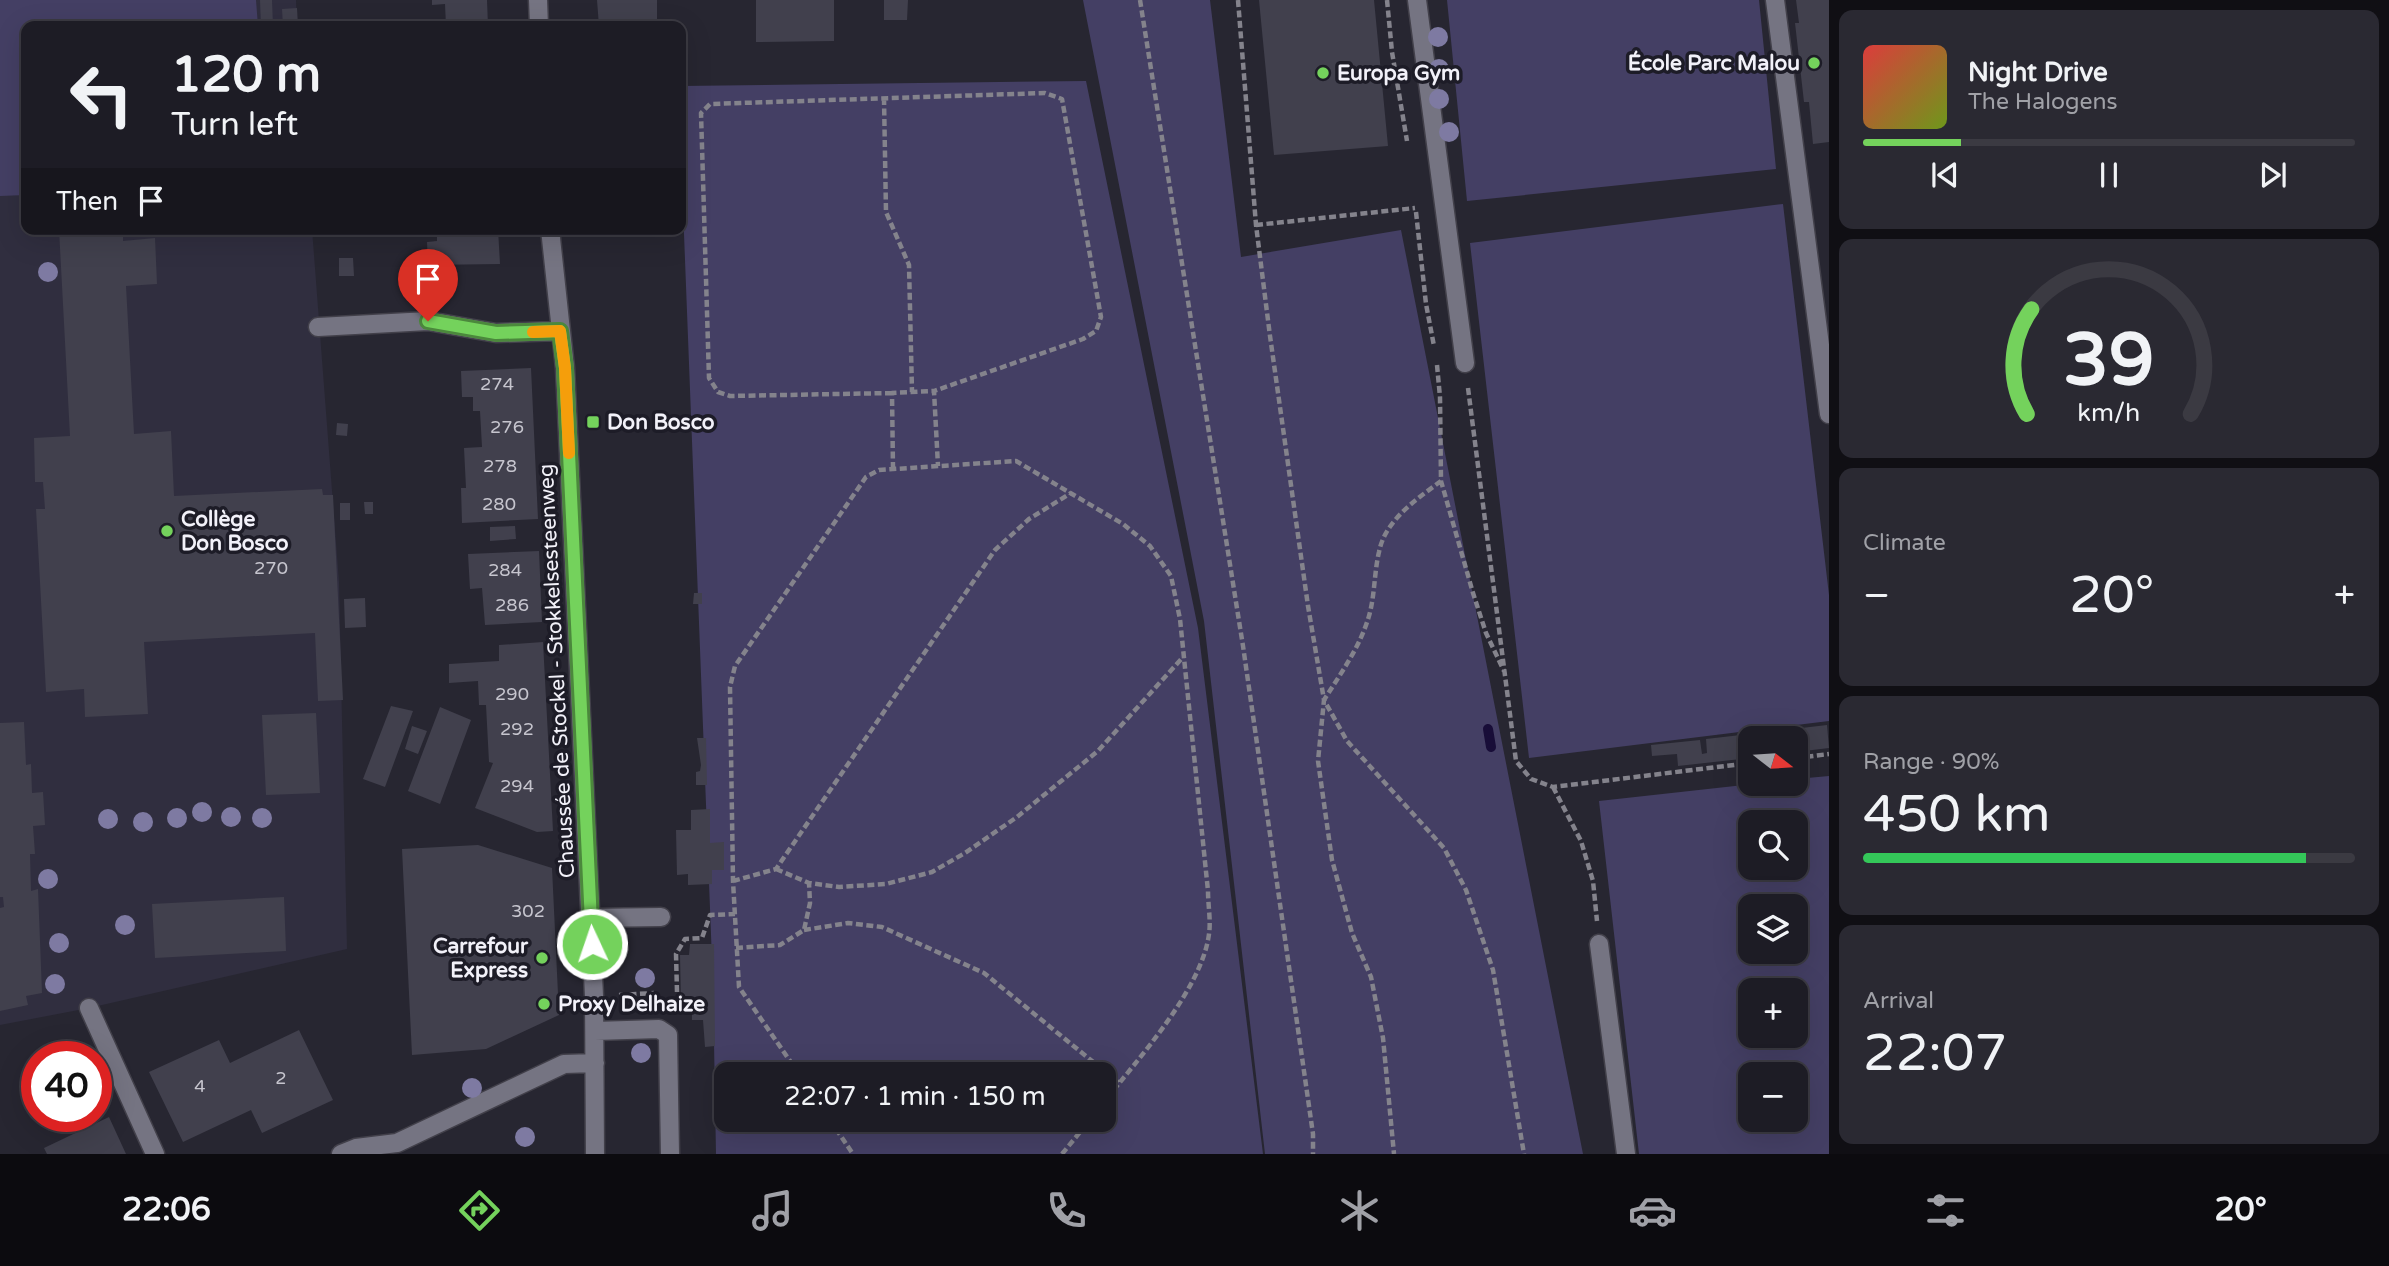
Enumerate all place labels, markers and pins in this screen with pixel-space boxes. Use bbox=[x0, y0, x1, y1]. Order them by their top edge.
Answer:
place label: École Parc Malou bbox=[1628, 50, 1800, 76]
marker: École Parc Malou bbox=[1806, 55, 1822, 71]
place label: Europa Gym bbox=[1337, 61, 1460, 86]
marker: Europa Gym bbox=[1315, 65, 1331, 81]
pin bbox=[398, 249, 458, 321]
place label: Don Bosco bbox=[607, 410, 715, 435]
marker: Don Bosco bbox=[585, 414, 601, 430]
place label: Collège Don Bosco bbox=[181, 507, 289, 556]
marker: Collège Don Bosco bbox=[159, 523, 175, 539]
place label: Carrefour Express bbox=[433, 934, 529, 983]
marker: Carrefour Express bbox=[534, 950, 550, 966]
place label: Proxy Delhaize bbox=[558, 992, 705, 1017]
marker: Proxy Delhaize bbox=[536, 996, 552, 1012]

